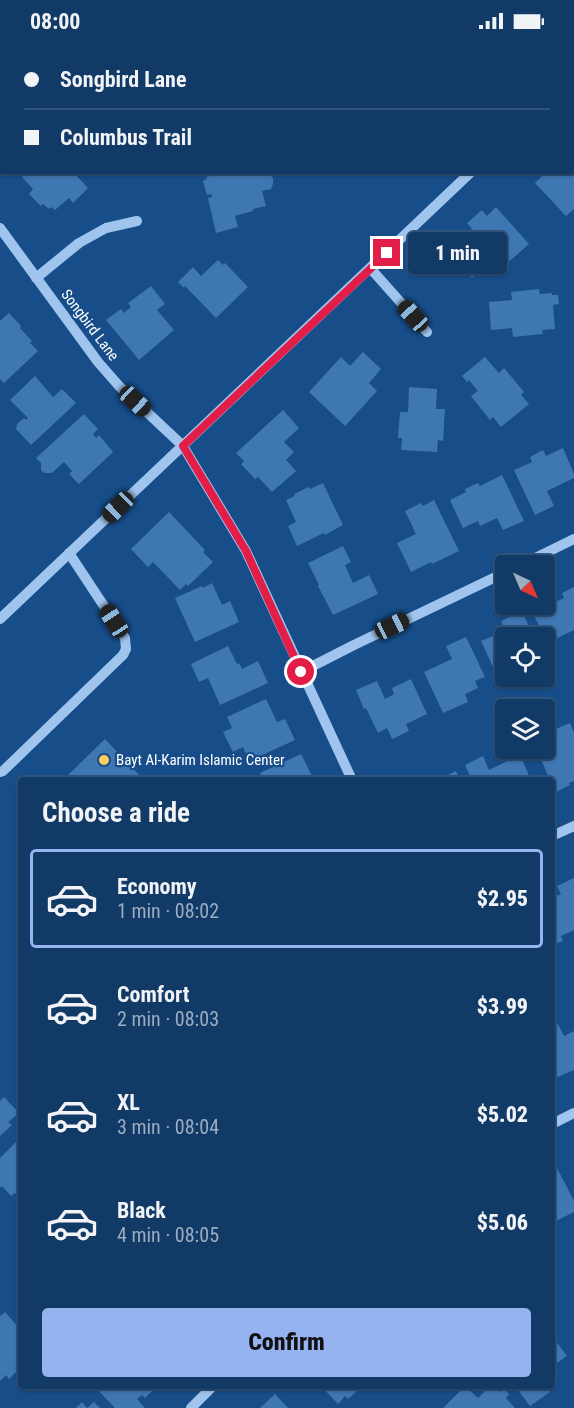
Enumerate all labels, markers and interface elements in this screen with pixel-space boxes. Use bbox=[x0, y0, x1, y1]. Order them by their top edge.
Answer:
text: 08:00 bbox=[30, 9, 81, 34]
text: Songbird Lane bbox=[60, 67, 186, 92]
text: Columbus Trail bbox=[60, 125, 192, 150]
callout: 1 min bbox=[408, 232, 507, 274]
route end bbox=[373, 239, 400, 266]
text: 1 min bbox=[435, 241, 480, 265]
street label: Songbird Lane bbox=[57, 286, 123, 364]
car bbox=[394, 297, 432, 335]
car bbox=[116, 382, 154, 420]
car bbox=[99, 488, 137, 526]
north arrow bbox=[495, 555, 555, 615]
map controls bbox=[495, 555, 555, 759]
car bbox=[97, 601, 131, 641]
car bbox=[372, 610, 412, 642]
button: locate bbox=[495, 627, 555, 687]
route start bbox=[287, 658, 314, 685]
button: layers bbox=[495, 699, 555, 759]
place label: Bayt Al-Karim Islamic Center bbox=[116, 751, 285, 769]
marker: Bayt Al-Karim Islamic Center bbox=[97, 753, 111, 767]
text: Choose a ride bbox=[42, 797, 190, 829]
icon: car bbox=[45, 872, 99, 926]
text: Economy bbox=[117, 874, 197, 899]
text: $2.95 bbox=[477, 886, 528, 911]
text: 1 min · 08:02 bbox=[117, 899, 219, 923]
icon: car bbox=[45, 980, 99, 1034]
text: Comfort bbox=[117, 982, 190, 1007]
text: $3.99 bbox=[477, 994, 528, 1019]
text: 2 min · 08:03 bbox=[117, 1007, 219, 1031]
icon: car bbox=[45, 1088, 99, 1142]
text: XL bbox=[117, 1090, 140, 1115]
text: $5.02 bbox=[477, 1102, 528, 1127]
text: 3 min · 08:04 bbox=[117, 1115, 219, 1139]
icon: car bbox=[45, 1196, 99, 1250]
text: Black bbox=[117, 1198, 166, 1223]
text: $5.06 bbox=[477, 1210, 528, 1235]
text: 4 min · 08:05 bbox=[117, 1223, 219, 1247]
button: Confirm bbox=[42, 1308, 531, 1377]

